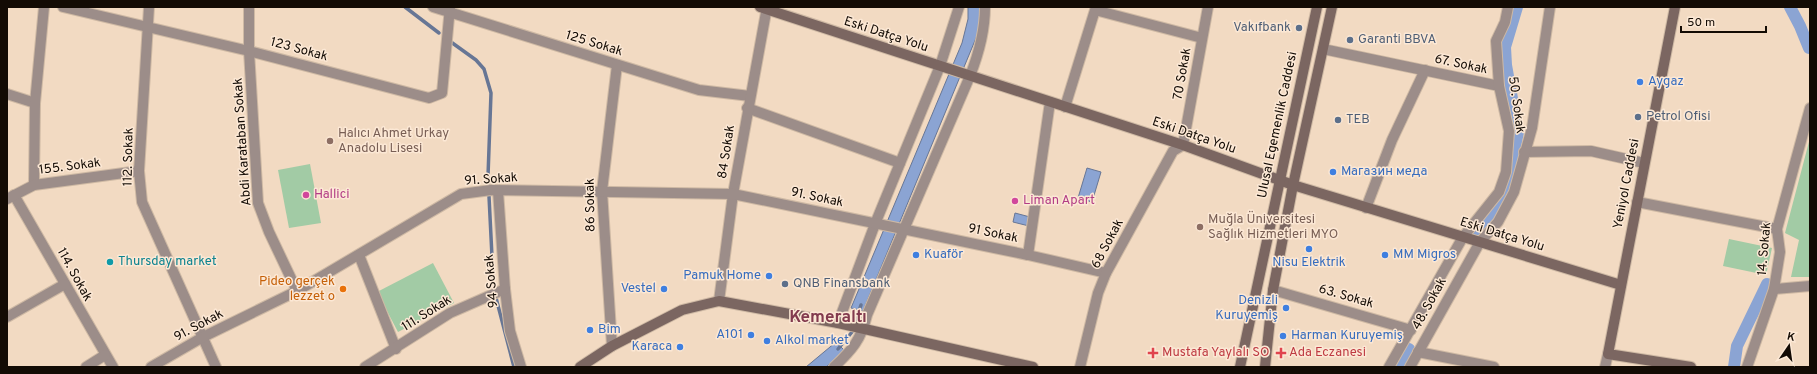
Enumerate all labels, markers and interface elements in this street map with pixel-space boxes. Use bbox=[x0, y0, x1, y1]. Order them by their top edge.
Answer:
scale bar bbox=[1681, 8, 1766, 34]
street label: Eski Datça Yolu bbox=[842, 14, 930, 56]
text: 50 m bbox=[1687, 15, 1715, 31]
place label: Vakıfbank bbox=[1233, 20, 1291, 36]
marker: Vakıfbank bbox=[1294, 23, 1304, 33]
street label: 125 Sokak bbox=[563, 28, 625, 60]
place label: Garanti BBVA bbox=[1358, 32, 1436, 48]
street label: 123 Sokak bbox=[269, 35, 330, 65]
marker: Garanti BBVA bbox=[1345, 35, 1355, 45]
street label: 70 Sokak bbox=[1171, 46, 1195, 101]
street label: Ulusal Egemenlik Caddesi bbox=[1255, 50, 1301, 200]
street label: 67. Sokak bbox=[1433, 52, 1489, 78]
place label: Aygaz bbox=[1648, 74, 1684, 90]
street label: 50. Sokak bbox=[1504, 75, 1528, 135]
street label: Abdi Karataban Sokak bbox=[231, 77, 255, 207]
marker: Aygaz bbox=[1635, 77, 1645, 87]
place label: Petrol Ofisi bbox=[1646, 109, 1710, 125]
place label: TEB bbox=[1346, 112, 1370, 128]
marker: Petrol Ofisi bbox=[1633, 112, 1643, 122]
street label: Eski Datça Yolu bbox=[1150, 114, 1238, 158]
marker: TEB bbox=[1333, 115, 1343, 125]
street label: 84 Sokak bbox=[715, 124, 739, 180]
place label: Halıcı Ahmet Urkay Anadolu Lisesi bbox=[338, 126, 449, 157]
street label: 112. Sokak bbox=[120, 127, 138, 187]
marker: Halıcı Ahmet Urkay Anadolu Lisesi bbox=[325, 136, 335, 146]
street label: Yeniyol Caddesi bbox=[1610, 137, 1644, 231]
street label: 155. Sokak bbox=[38, 155, 102, 179]
place label: Магазин меда bbox=[1341, 164, 1427, 180]
marker: Магазин меда bbox=[1328, 167, 1338, 177]
street label: 91. Sokak bbox=[464, 170, 518, 190]
street label: 86 Sokak bbox=[583, 178, 599, 232]
street label: 91. Sokak bbox=[789, 185, 845, 211]
place label: Hallici bbox=[314, 187, 349, 203]
marker: Hallici bbox=[301, 190, 311, 200]
place label: Liman Apart bbox=[1023, 193, 1095, 209]
marker: Liman Apart bbox=[1010, 196, 1020, 206]
place label: Muğla Üniversitesi Sağlık Hizmetleri MYO bbox=[1208, 210, 1338, 243]
street label: Eski Datça Yolu bbox=[1458, 215, 1546, 255]
street label: 68 Sokak bbox=[1088, 216, 1128, 272]
street label: 91 Sokak bbox=[966, 221, 1020, 247]
street label: 14. Sokak bbox=[1755, 221, 1775, 276]
marker: Muğla Üniversitesi Sağlık Hizmetleri MYO bbox=[1195, 222, 1205, 232]
marker: Nisu Elektrik bbox=[1304, 244, 1314, 254]
street label: 114. Sokak bbox=[53, 245, 95, 305]
place label: Kuaför bbox=[924, 247, 963, 263]
place label: MM Migros bbox=[1393, 247, 1456, 263]
marker: Kuaför bbox=[911, 250, 921, 260]
marker: MM Migros bbox=[1380, 250, 1390, 260]
street label: 94 Sokak bbox=[482, 253, 502, 309]
place label: Thursday market bbox=[118, 254, 217, 270]
place label: Nisu Elektrik bbox=[1272, 255, 1346, 271]
marker: Thursday market bbox=[105, 257, 115, 267]
place label: Pamuk Home bbox=[683, 268, 761, 284]
marker: Pamuk Home bbox=[764, 271, 774, 281]
place label: Pideo gerçek lezzet o bbox=[259, 274, 335, 305]
street label: 48. Sokak bbox=[1409, 275, 1451, 333]
place label: QNB Finansbank bbox=[793, 276, 890, 292]
marker: QNB Finansbank bbox=[780, 279, 790, 289]
place label: Vestel bbox=[621, 281, 656, 297]
street label: 63. Sokak bbox=[1317, 282, 1376, 313]
marker: Pideo gerçek lezzet o bbox=[338, 284, 348, 294]
marker: Vestel bbox=[659, 284, 669, 294]
street label: 111. Sokak bbox=[399, 292, 455, 336]
place label: Denizli Kuruyemiş bbox=[1215, 293, 1278, 324]
marker: Denizli Kuruyemiş bbox=[1281, 303, 1291, 313]
street label: 91. Sokak bbox=[172, 306, 227, 346]
district label: Kemeraltı bbox=[789, 307, 867, 329]
place label: Bim bbox=[598, 322, 621, 338]
marker: Bim bbox=[585, 325, 595, 335]
north arrow bbox=[1769, 326, 1809, 366]
place label: A101 bbox=[716, 327, 743, 343]
place label: Harman Kuruyemiş bbox=[1291, 328, 1403, 344]
marker: A101 bbox=[746, 330, 756, 340]
text: K bbox=[1786, 330, 1797, 345]
marker: Harman Kuruyemiş bbox=[1278, 331, 1288, 341]
place label: Alkol market bbox=[775, 333, 849, 349]
marker: Alkol market bbox=[762, 336, 772, 346]
place label: Karaca bbox=[632, 339, 672, 355]
marker: Karaca bbox=[675, 342, 685, 352]
place label: Mustafa Yaylalı SO bbox=[1162, 345, 1269, 361]
place label: Ada Eczanesi bbox=[1289, 345, 1366, 361]
marker: Mustafa Yaylalı SO bbox=[1147, 347, 1159, 359]
marker: Ada Eczanesi bbox=[1276, 348, 1286, 358]

